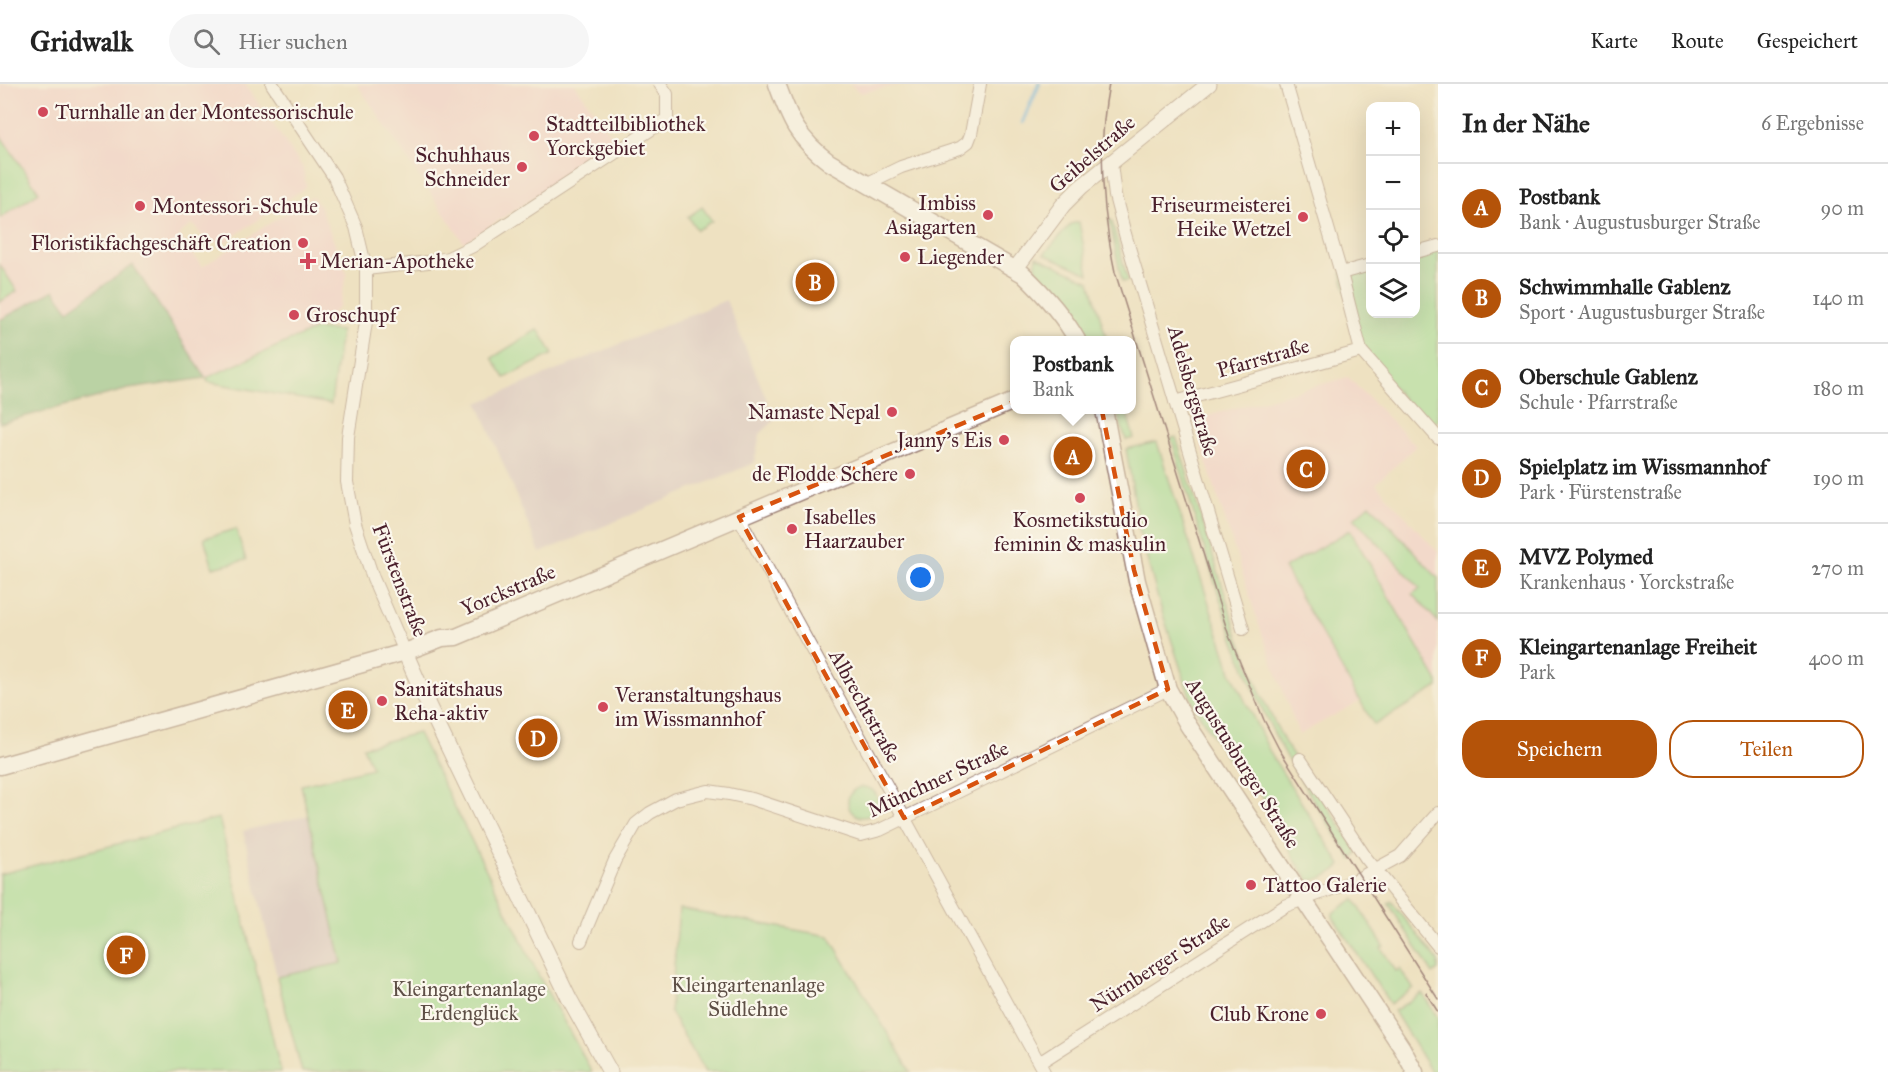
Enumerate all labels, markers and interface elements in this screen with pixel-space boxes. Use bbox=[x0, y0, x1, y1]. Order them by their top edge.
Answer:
search box bbox=[169, 14, 589, 68]
text: Gridwalk bbox=[30, 24, 133, 59]
icon: search bbox=[190, 25, 223, 58]
text: Hier suchen bbox=[238, 28, 348, 55]
text: Karte bbox=[1590, 28, 1638, 54]
text: Route bbox=[1671, 28, 1724, 54]
text: Gespeichert bbox=[1757, 28, 1858, 54]
place label: Turnhalle an der Montessorischule bbox=[55, 99, 354, 125]
map controls bbox=[1366, 102, 1420, 318]
button: + bbox=[1366, 102, 1420, 156]
marker: Turnhalle an der Montessorischule bbox=[36, 105, 50, 119]
text: In der Nähe bbox=[1462, 107, 1590, 139]
street label: Geibelstraße bbox=[1044, 109, 1141, 199]
place label: Stadtteilbibliothek Yorckgebiet bbox=[546, 111, 706, 161]
text: 6 Ergebnisse bbox=[1761, 111, 1864, 135]
marker: Stadtteilbibliothek Yorckgebiet bbox=[527, 129, 541, 143]
place label: Schuhhaus Schneider bbox=[415, 142, 510, 192]
button: − bbox=[1366, 156, 1420, 210]
marker: Schuhhaus Schneider bbox=[515, 160, 529, 174]
text: Postbank bbox=[1519, 183, 1600, 210]
place label: Imbiss Asiagarten bbox=[884, 190, 976, 240]
place label: Friseurmeisterei Heike Wetzel bbox=[1150, 192, 1291, 242]
place label: Montessori-Schule bbox=[152, 193, 318, 219]
text: A bbox=[1475, 196, 1488, 220]
text: 90 m bbox=[1821, 196, 1864, 220]
marker: Montessori-Schule bbox=[133, 199, 147, 213]
marker: Imbiss Asiagarten bbox=[981, 208, 995, 222]
marker: Friseurmeisterei Heike Wetzel bbox=[1296, 210, 1310, 224]
button: locate bbox=[1366, 210, 1420, 264]
text: Bank · Augustusburger Straße bbox=[1519, 210, 1761, 234]
place label: Floristikfachgeschäft Creation bbox=[31, 230, 291, 256]
marker: Floristikfachgeschäft Creation bbox=[296, 236, 310, 250]
place label: Liegender bbox=[917, 244, 1004, 270]
place label: Merian-Apotheke bbox=[320, 248, 474, 274]
marker: Liegender bbox=[898, 250, 912, 264]
marker: Merian-Apotheke bbox=[301, 254, 315, 268]
pin: B bbox=[796, 260, 834, 304]
button: layers bbox=[1366, 264, 1420, 318]
text: Schwimmhalle Gablenz bbox=[1519, 273, 1731, 300]
text: B bbox=[1475, 286, 1488, 310]
text: 140 m bbox=[1812, 286, 1864, 310]
text: Sport · Augustusburger Straße bbox=[1519, 300, 1765, 324]
place label: Groschupf bbox=[306, 302, 400, 328]
marker: Groschupf bbox=[287, 308, 301, 322]
street label: Adelsbergstraße bbox=[1162, 322, 1224, 460]
street label: Pfarrstraße bbox=[1214, 332, 1313, 384]
popup bbox=[1010, 336, 1136, 414]
text: Postbank bbox=[1032, 350, 1114, 377]
text: Oberschule Gablenz bbox=[1519, 363, 1698, 390]
text: C bbox=[1475, 376, 1488, 400]
text: 180 m bbox=[1813, 376, 1864, 400]
text: Bank bbox=[1032, 377, 1074, 401]
text: Schule · Pfarrstraße bbox=[1519, 390, 1678, 414]
place label: Namaste Nepal bbox=[748, 399, 880, 425]
marker: Namaste Nepal bbox=[885, 405, 899, 419]
place label: Janny's Eis bbox=[895, 427, 992, 453]
marker: Janny's Eis bbox=[997, 433, 1011, 447]
pin: A bbox=[1054, 434, 1092, 478]
pin: C bbox=[1286, 446, 1326, 492]
text: Spielplatz im Wissmannhof bbox=[1519, 453, 1767, 480]
place label: de Flodde Schere bbox=[752, 461, 898, 487]
text: D bbox=[1474, 466, 1489, 490]
text: 190 m bbox=[1813, 466, 1864, 490]
marker: de Flodde Schere bbox=[903, 467, 917, 481]
text: Park · Fürstenstraße bbox=[1519, 480, 1682, 504]
marker: Kosmetikstudio feminin & maskulin bbox=[1073, 491, 1087, 505]
place label: Isabelles Haarzauber bbox=[804, 504, 904, 554]
place label: Kosmetikstudio feminin & maskulin bbox=[994, 507, 1166, 557]
street label: Fürstenstraße bbox=[366, 520, 434, 641]
marker: Isabelles Haarzauber bbox=[785, 522, 799, 536]
text: MVZ Polymed bbox=[1519, 543, 1653, 570]
text: E bbox=[1474, 556, 1489, 580]
text: 270 m bbox=[1811, 556, 1864, 580]
street label: Yorckstraße bbox=[457, 558, 560, 622]
your location bbox=[906, 563, 935, 592]
text: Krankenhaus · Yorckstraße bbox=[1519, 570, 1734, 594]
text: Kleingartenanlage Freiheit bbox=[1519, 633, 1757, 660]
street label: Albrechtstraße bbox=[823, 644, 907, 768]
text: F bbox=[1475, 646, 1488, 670]
text: 400 m bbox=[1808, 646, 1864, 670]
text: Park bbox=[1519, 660, 1555, 684]
street label: Augustusburger Straße bbox=[1179, 672, 1306, 853]
place label: Sanitätshaus Reha-aktiv bbox=[394, 676, 503, 726]
place label: Veranstaltungshaus im Wissmannhof bbox=[614, 682, 781, 732]
pin: E bbox=[328, 688, 368, 732]
marker: Sanitätshaus Reha-aktiv bbox=[375, 694, 389, 708]
marker: Veranstaltungshaus im Wissmannhof bbox=[596, 700, 610, 714]
pin: D bbox=[518, 716, 558, 760]
button: Speichern bbox=[1462, 720, 1657, 778]
button: Teilen bbox=[1669, 720, 1864, 778]
street label: Münchner Straße bbox=[863, 735, 1013, 823]
place label: Tattoo Galerie bbox=[1263, 872, 1387, 898]
marker: Tattoo Galerie bbox=[1244, 878, 1258, 892]
street label: Nürnberger Straße bbox=[1085, 908, 1235, 1018]
pin: F bbox=[106, 932, 146, 978]
park label: Kleingartenanlage Südlehne bbox=[671, 972, 825, 1022]
park label: Kleingartenanlage Erdenglück bbox=[392, 976, 546, 1026]
place label: Club Krone bbox=[1210, 1001, 1309, 1027]
marker: Club Krone bbox=[1314, 1007, 1328, 1021]

